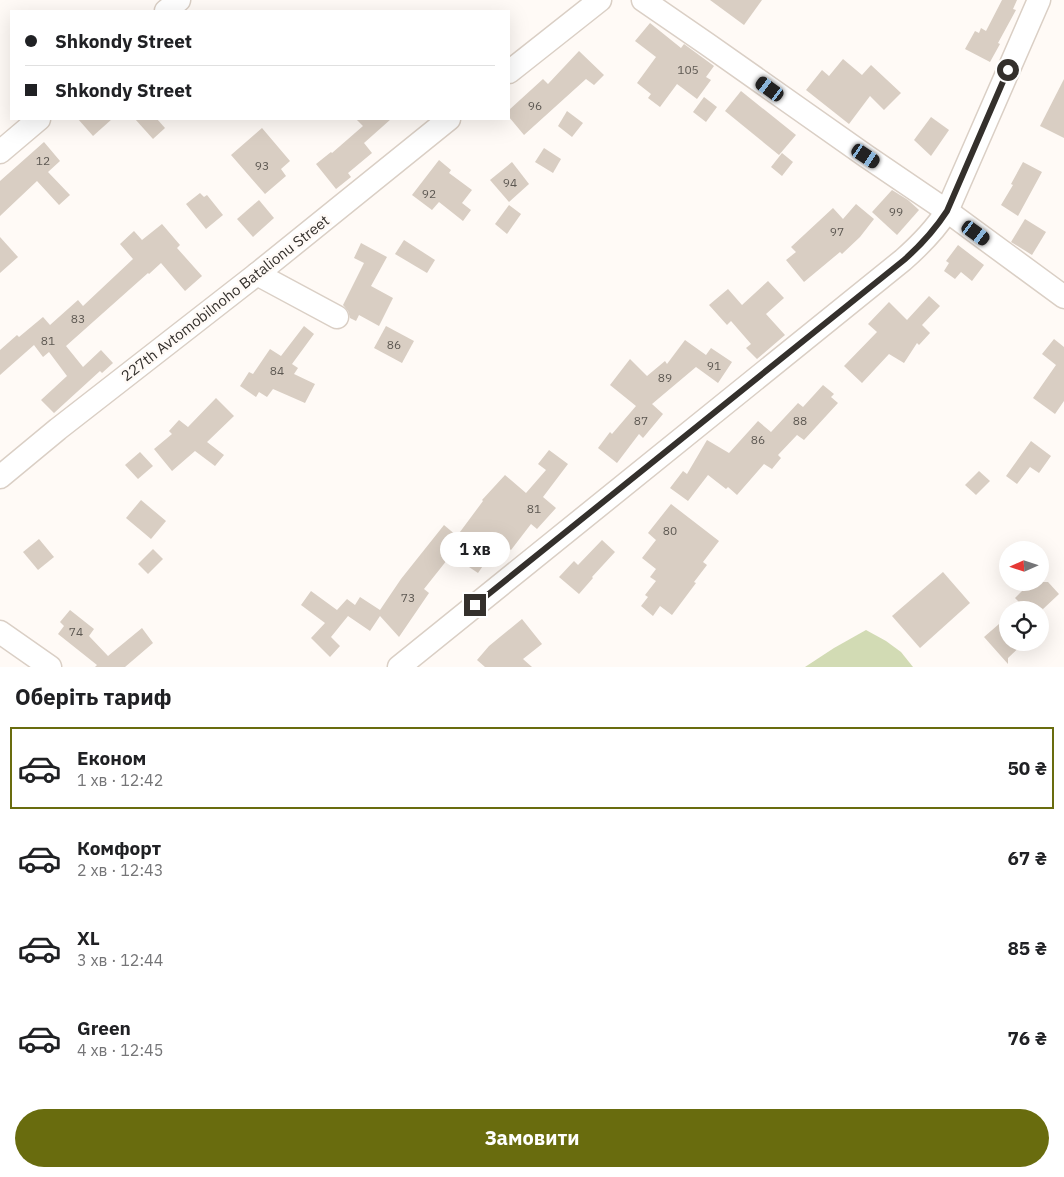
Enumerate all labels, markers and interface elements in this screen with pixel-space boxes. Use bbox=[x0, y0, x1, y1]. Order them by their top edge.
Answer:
text: Shkondy Street bbox=[55, 29, 192, 53]
route start bbox=[997, 59, 1019, 81]
house number: 105 bbox=[677, 62, 699, 77]
car bbox=[753, 74, 786, 104]
text: Shkondy Street bbox=[55, 78, 192, 102]
house number: 96 bbox=[528, 98, 542, 113]
car bbox=[849, 141, 882, 171]
house number: 12 bbox=[36, 153, 50, 168]
house number: 93 bbox=[255, 158, 269, 173]
house number: 94 bbox=[503, 175, 517, 190]
house number: 92 bbox=[422, 186, 436, 201]
house number: 99 bbox=[889, 204, 903, 219]
street label: 227th Avtomobilnoho Batalionu Street bbox=[117, 211, 333, 385]
car bbox=[959, 218, 992, 248]
house number: 97 bbox=[830, 224, 844, 239]
house number: 83 bbox=[71, 311, 85, 326]
house number: 81 bbox=[41, 333, 55, 348]
house number: 86 bbox=[387, 337, 401, 352]
house number: 91 bbox=[707, 358, 721, 373]
house number: 84 bbox=[270, 363, 284, 378]
house number: 89 bbox=[658, 370, 672, 385]
house number: 87 bbox=[634, 413, 648, 428]
house number: 88 bbox=[793, 413, 807, 428]
house number: 86 bbox=[751, 432, 765, 447]
house number: 81 bbox=[527, 501, 541, 516]
house number: 80 bbox=[663, 523, 677, 538]
callout: 1 хв bbox=[440, 532, 510, 568]
text: 1 хв bbox=[459, 539, 491, 559]
north arrow bbox=[999, 541, 1049, 591]
map controls bbox=[999, 541, 1049, 651]
house number: 73 bbox=[401, 590, 415, 605]
route end bbox=[464, 594, 486, 616]
button: locate bbox=[999, 601, 1049, 651]
house number: 74 bbox=[69, 624, 83, 639]
text: Оберіть тариф bbox=[15, 682, 171, 711]
icon: car bbox=[17, 746, 62, 791]
text: Економ bbox=[77, 746, 146, 770]
text: 50 ₴ bbox=[1007, 756, 1047, 780]
text: 1 хв · 12:42 bbox=[77, 770, 163, 790]
icon: car bbox=[17, 836, 62, 881]
text: Комфорт bbox=[77, 836, 161, 860]
text: 67 ₴ bbox=[1007, 846, 1047, 870]
text: 2 хв · 12:43 bbox=[77, 860, 163, 880]
icon: car bbox=[17, 926, 62, 971]
text: XL bbox=[77, 926, 100, 950]
text: 85 ₴ bbox=[1007, 936, 1047, 960]
text: 3 хв · 12:44 bbox=[77, 950, 163, 970]
icon: car bbox=[17, 1016, 62, 1061]
text: Green bbox=[77, 1016, 131, 1040]
text: 76 ₴ bbox=[1007, 1026, 1047, 1050]
text: 4 хв · 12:45 bbox=[77, 1040, 163, 1060]
button: Замовити bbox=[15, 1109, 1049, 1167]

